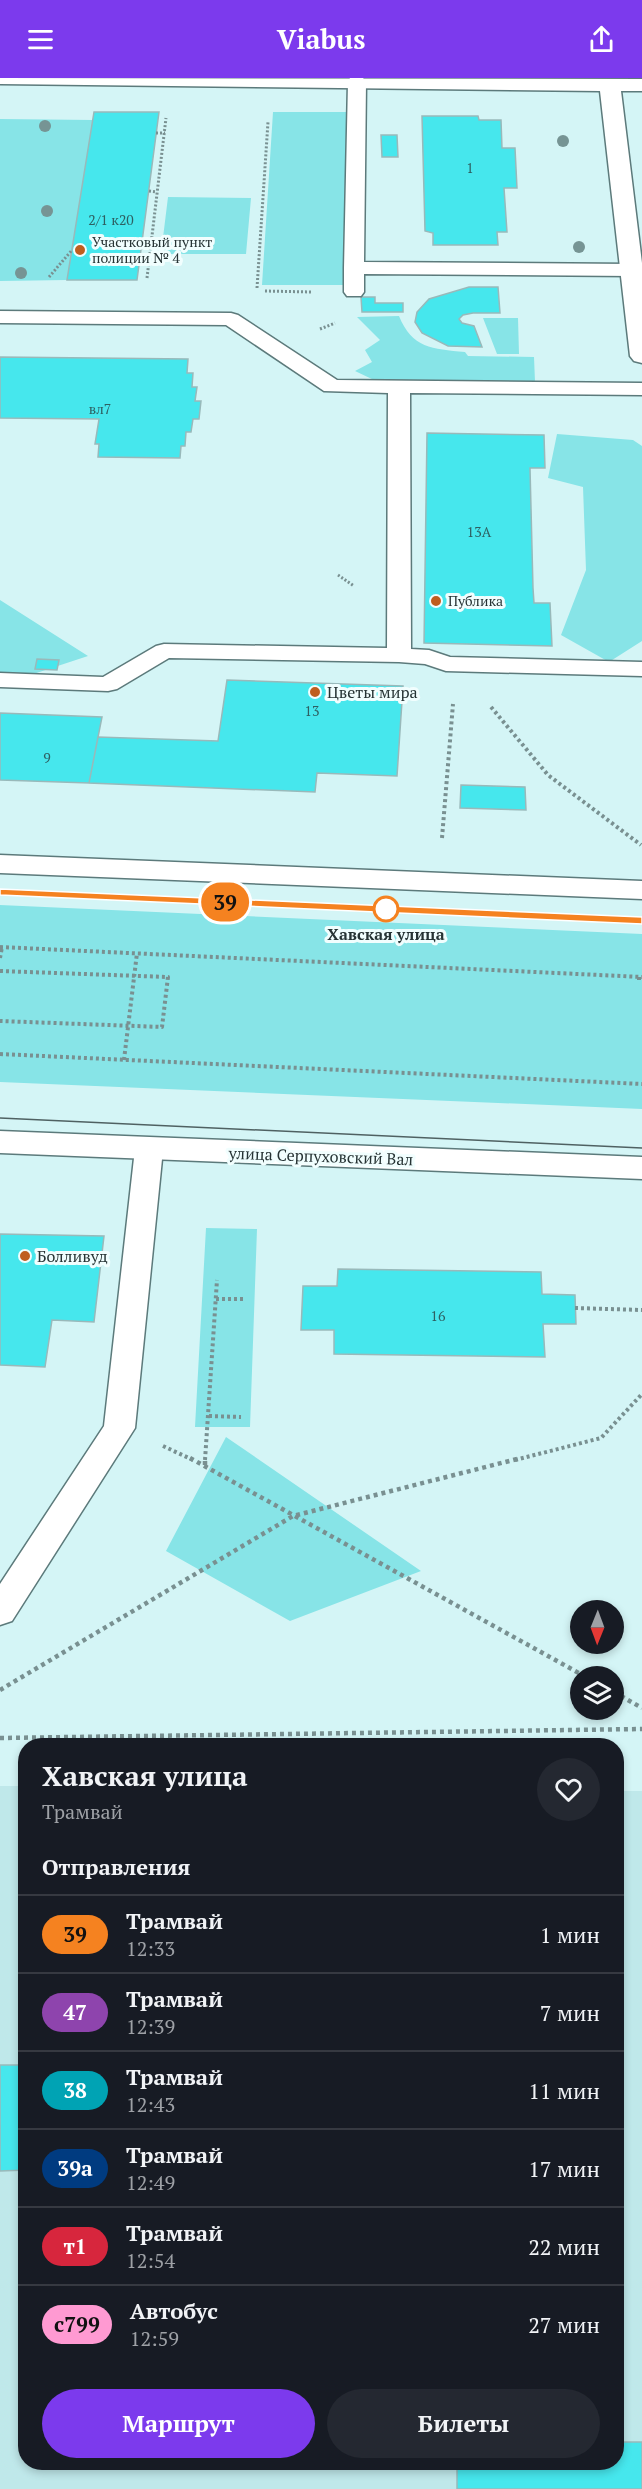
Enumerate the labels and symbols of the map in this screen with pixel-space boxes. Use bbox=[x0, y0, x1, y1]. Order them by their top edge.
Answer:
house number: 1 bbox=[466, 158, 474, 177]
house number: 2/1 к20 bbox=[88, 210, 134, 229]
place label: Участковый пункт полиции № 4 bbox=[92, 232, 212, 267]
marker: Участковый пункт полиции № 4 bbox=[73, 243, 87, 257]
house number: вл7 bbox=[89, 399, 111, 418]
house number: 13А bbox=[467, 522, 492, 541]
place label: Публика bbox=[448, 591, 503, 610]
marker: Публика bbox=[429, 594, 443, 608]
place label: Цветы мира bbox=[327, 681, 418, 703]
marker: Цветы мира bbox=[308, 685, 322, 699]
house number: 13 bbox=[305, 701, 319, 720]
house number: 9 bbox=[43, 748, 51, 767]
line badge: 39 bbox=[198, 882, 252, 922]
marker: Хавская улица bbox=[373, 896, 399, 922]
place label: Хавская улица bbox=[327, 923, 445, 945]
street label: улица Серпуховский Вал bbox=[227, 1142, 414, 1170]
place label: Болливуд bbox=[37, 1245, 108, 1267]
marker: Болливуд bbox=[18, 1249, 32, 1263]
house number: 16 bbox=[431, 1306, 446, 1325]
north arrow bbox=[570, 1600, 624, 1654]

